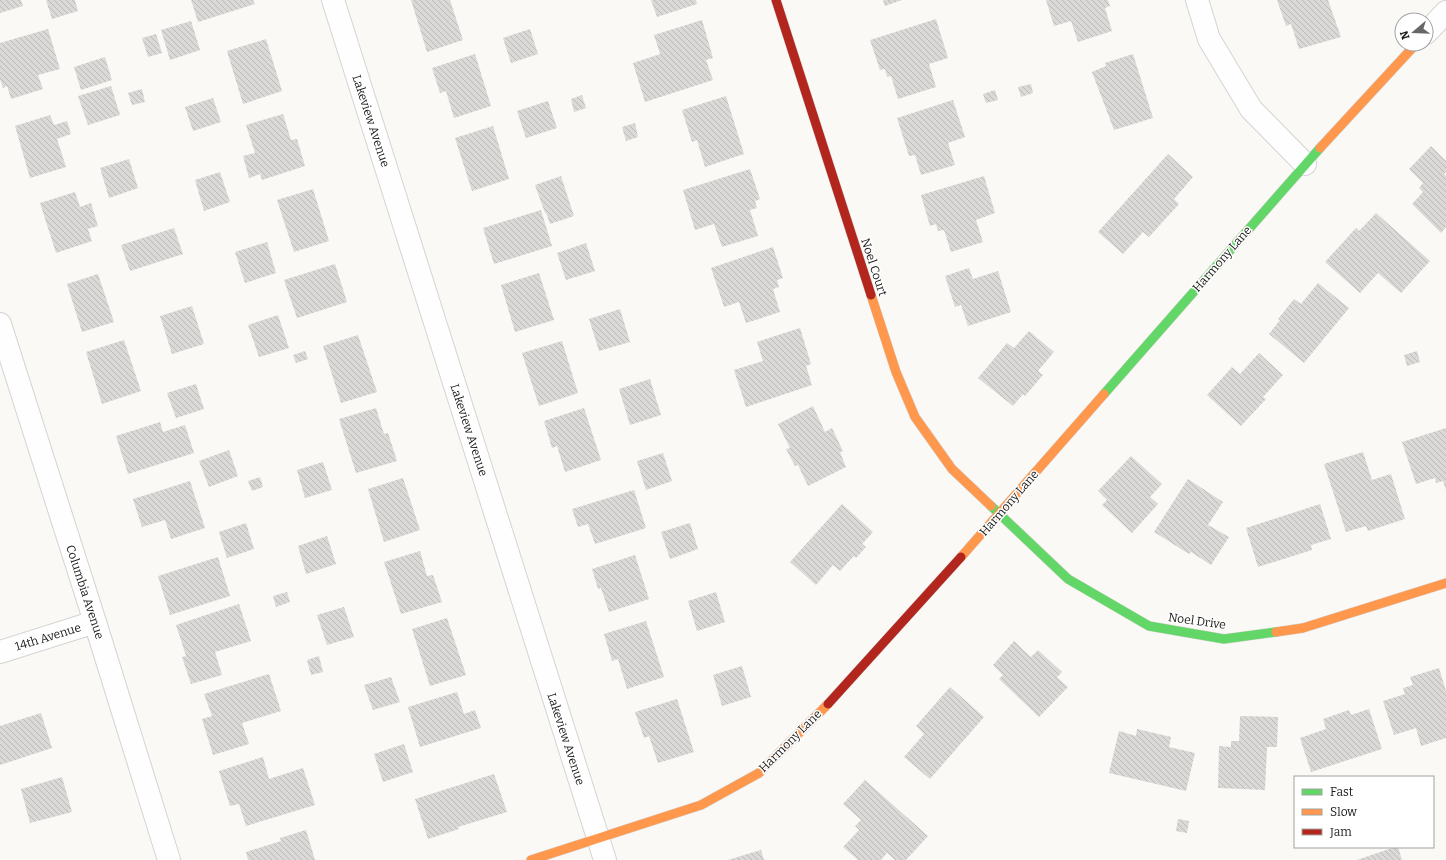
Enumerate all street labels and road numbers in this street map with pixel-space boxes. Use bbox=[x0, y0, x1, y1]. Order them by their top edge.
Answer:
street label: Lakeview Avenue bbox=[349, 73, 393, 169]
street label: Harmony Lane bbox=[1190, 223, 1254, 295]
street label: Noel Court bbox=[858, 236, 890, 298]
street label: Lakeview Avenue bbox=[447, 382, 491, 478]
street label: Harmony Lane bbox=[977, 467, 1041, 539]
street label: Columbia Avenue bbox=[63, 543, 107, 641]
street label: Noel Drive bbox=[1167, 610, 1227, 632]
street label: 14th Avenue bbox=[13, 620, 83, 654]
street label: Lakeview Avenue bbox=[544, 691, 588, 787]
street label: Harmony Lane bbox=[756, 707, 824, 775]

